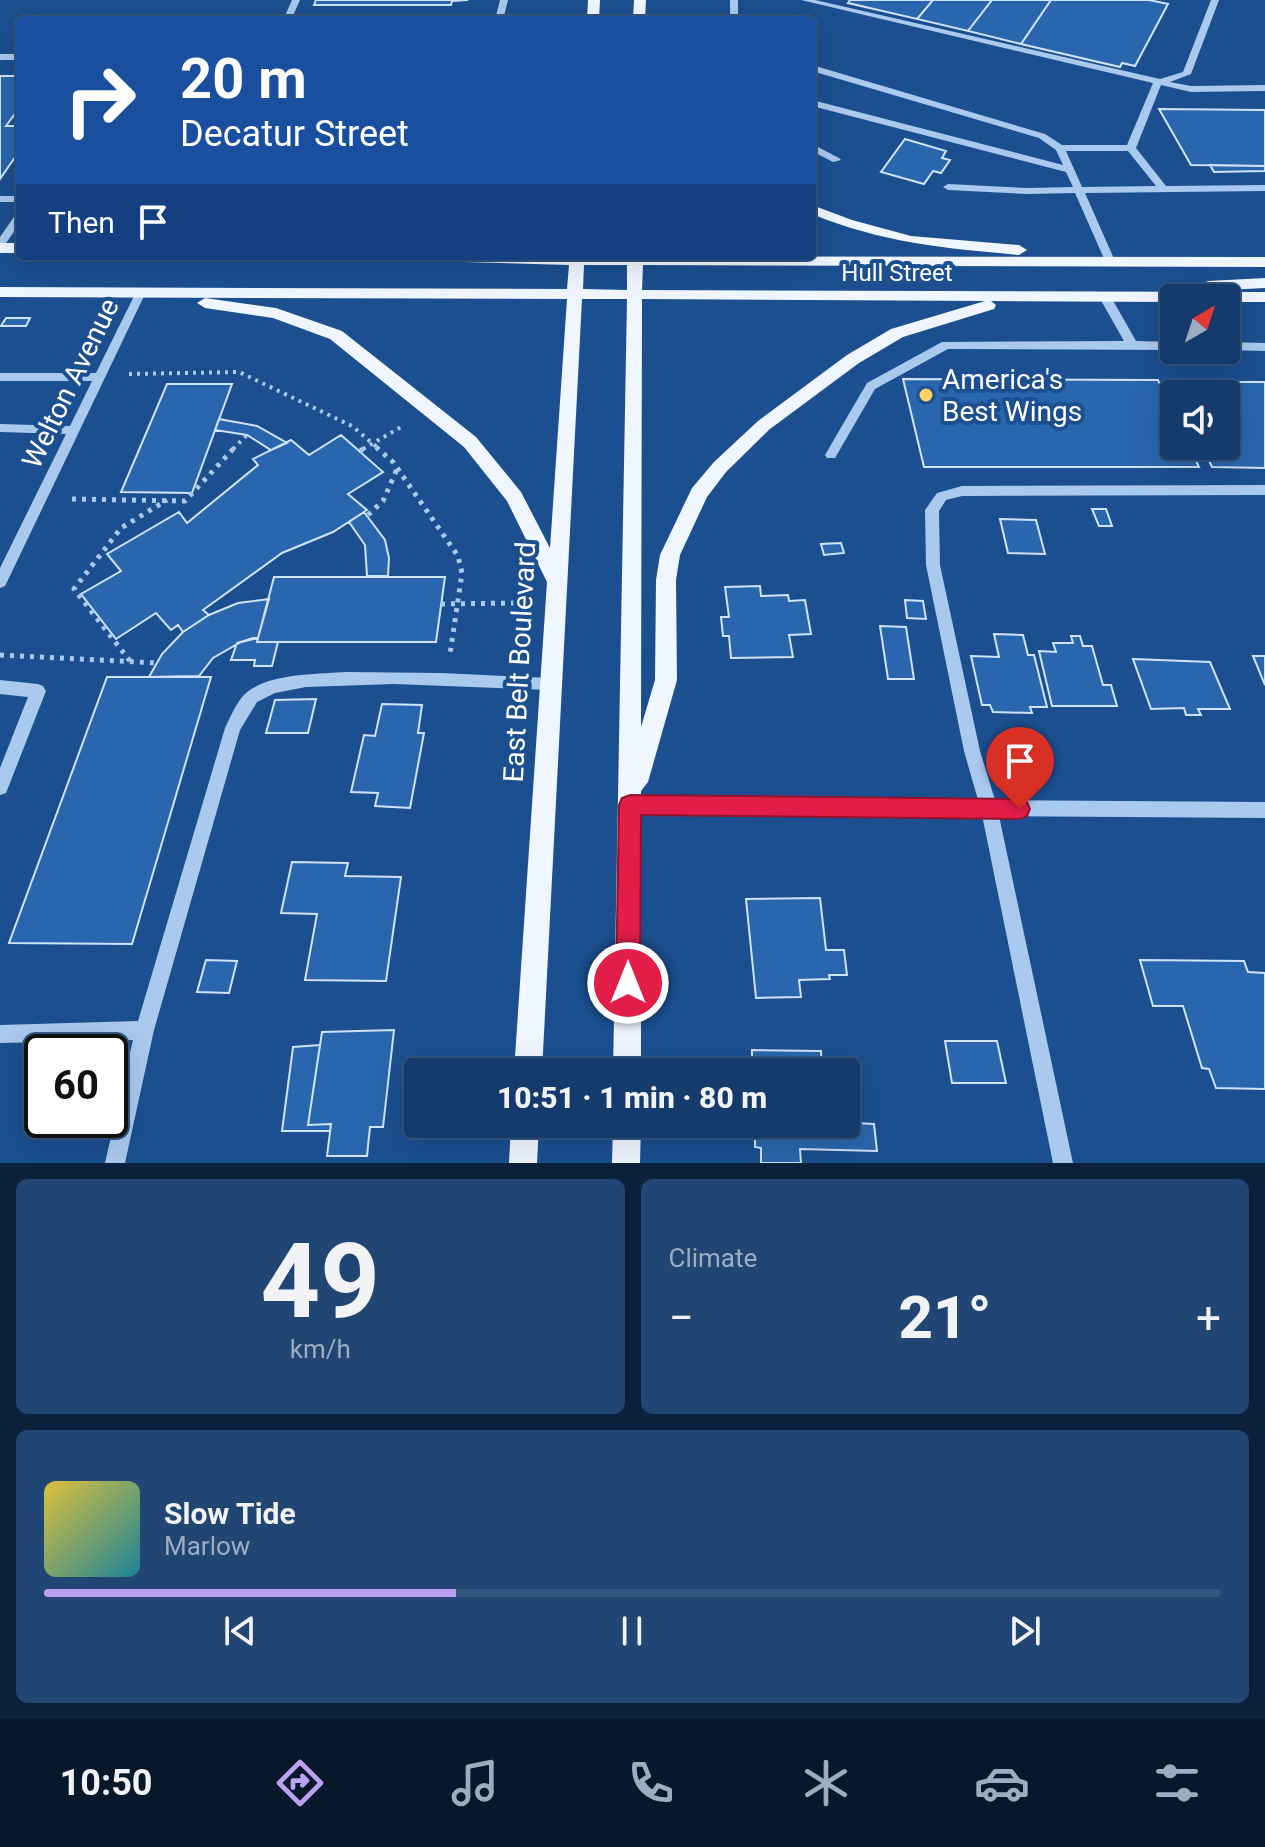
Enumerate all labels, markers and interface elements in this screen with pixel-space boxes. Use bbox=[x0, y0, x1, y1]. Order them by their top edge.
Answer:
text: 20 m bbox=[180, 46, 307, 112]
icon: right bbox=[48, 48, 152, 152]
text: Decatur Street bbox=[180, 113, 409, 155]
icon: arrive bbox=[131, 200, 175, 244]
text: Then bbox=[48, 205, 115, 240]
street label: Hull Street bbox=[841, 259, 953, 287]
north arrow bbox=[1160, 284, 1240, 364]
map controls bbox=[1160, 284, 1240, 460]
street label: Welton Avenue bbox=[15, 293, 126, 474]
place label: America's Best Wings bbox=[942, 363, 1082, 428]
button: sound bbox=[1160, 380, 1240, 460]
marker: America's Best Wings bbox=[917, 386, 935, 404]
street label: East Belt Boulevard bbox=[497, 541, 542, 783]
pin bbox=[986, 727, 1054, 809]
icon: arrive bbox=[998, 739, 1042, 783]
position arrow bbox=[586, 941, 670, 1025]
speed limit sign: 60 bbox=[24, 1034, 128, 1138]
text: 10:51 · 1 min · 80 m bbox=[497, 1080, 767, 1115]
text: 49 bbox=[261, 1221, 380, 1342]
text: Climate bbox=[669, 1243, 757, 1273]
text: 21° bbox=[898, 1282, 991, 1353]
text: − bbox=[669, 1292, 694, 1344]
text: + bbox=[1196, 1292, 1221, 1344]
text: km/h bbox=[290, 1334, 351, 1364]
text: Slow Tide bbox=[164, 1496, 296, 1531]
text: Marlow bbox=[164, 1531, 250, 1561]
icon: previous bbox=[218, 1609, 262, 1653]
icon: pause bbox=[610, 1609, 654, 1653]
icon: next bbox=[1003, 1609, 1047, 1653]
icon: directions bbox=[272, 1755, 328, 1811]
icon: music bbox=[447, 1755, 503, 1811]
icon: phone bbox=[623, 1755, 679, 1811]
icon: climate bbox=[798, 1755, 854, 1811]
icon: car bbox=[974, 1755, 1030, 1811]
icon: filters bbox=[1149, 1755, 1205, 1811]
text: 10:50 bbox=[60, 1762, 152, 1804]

